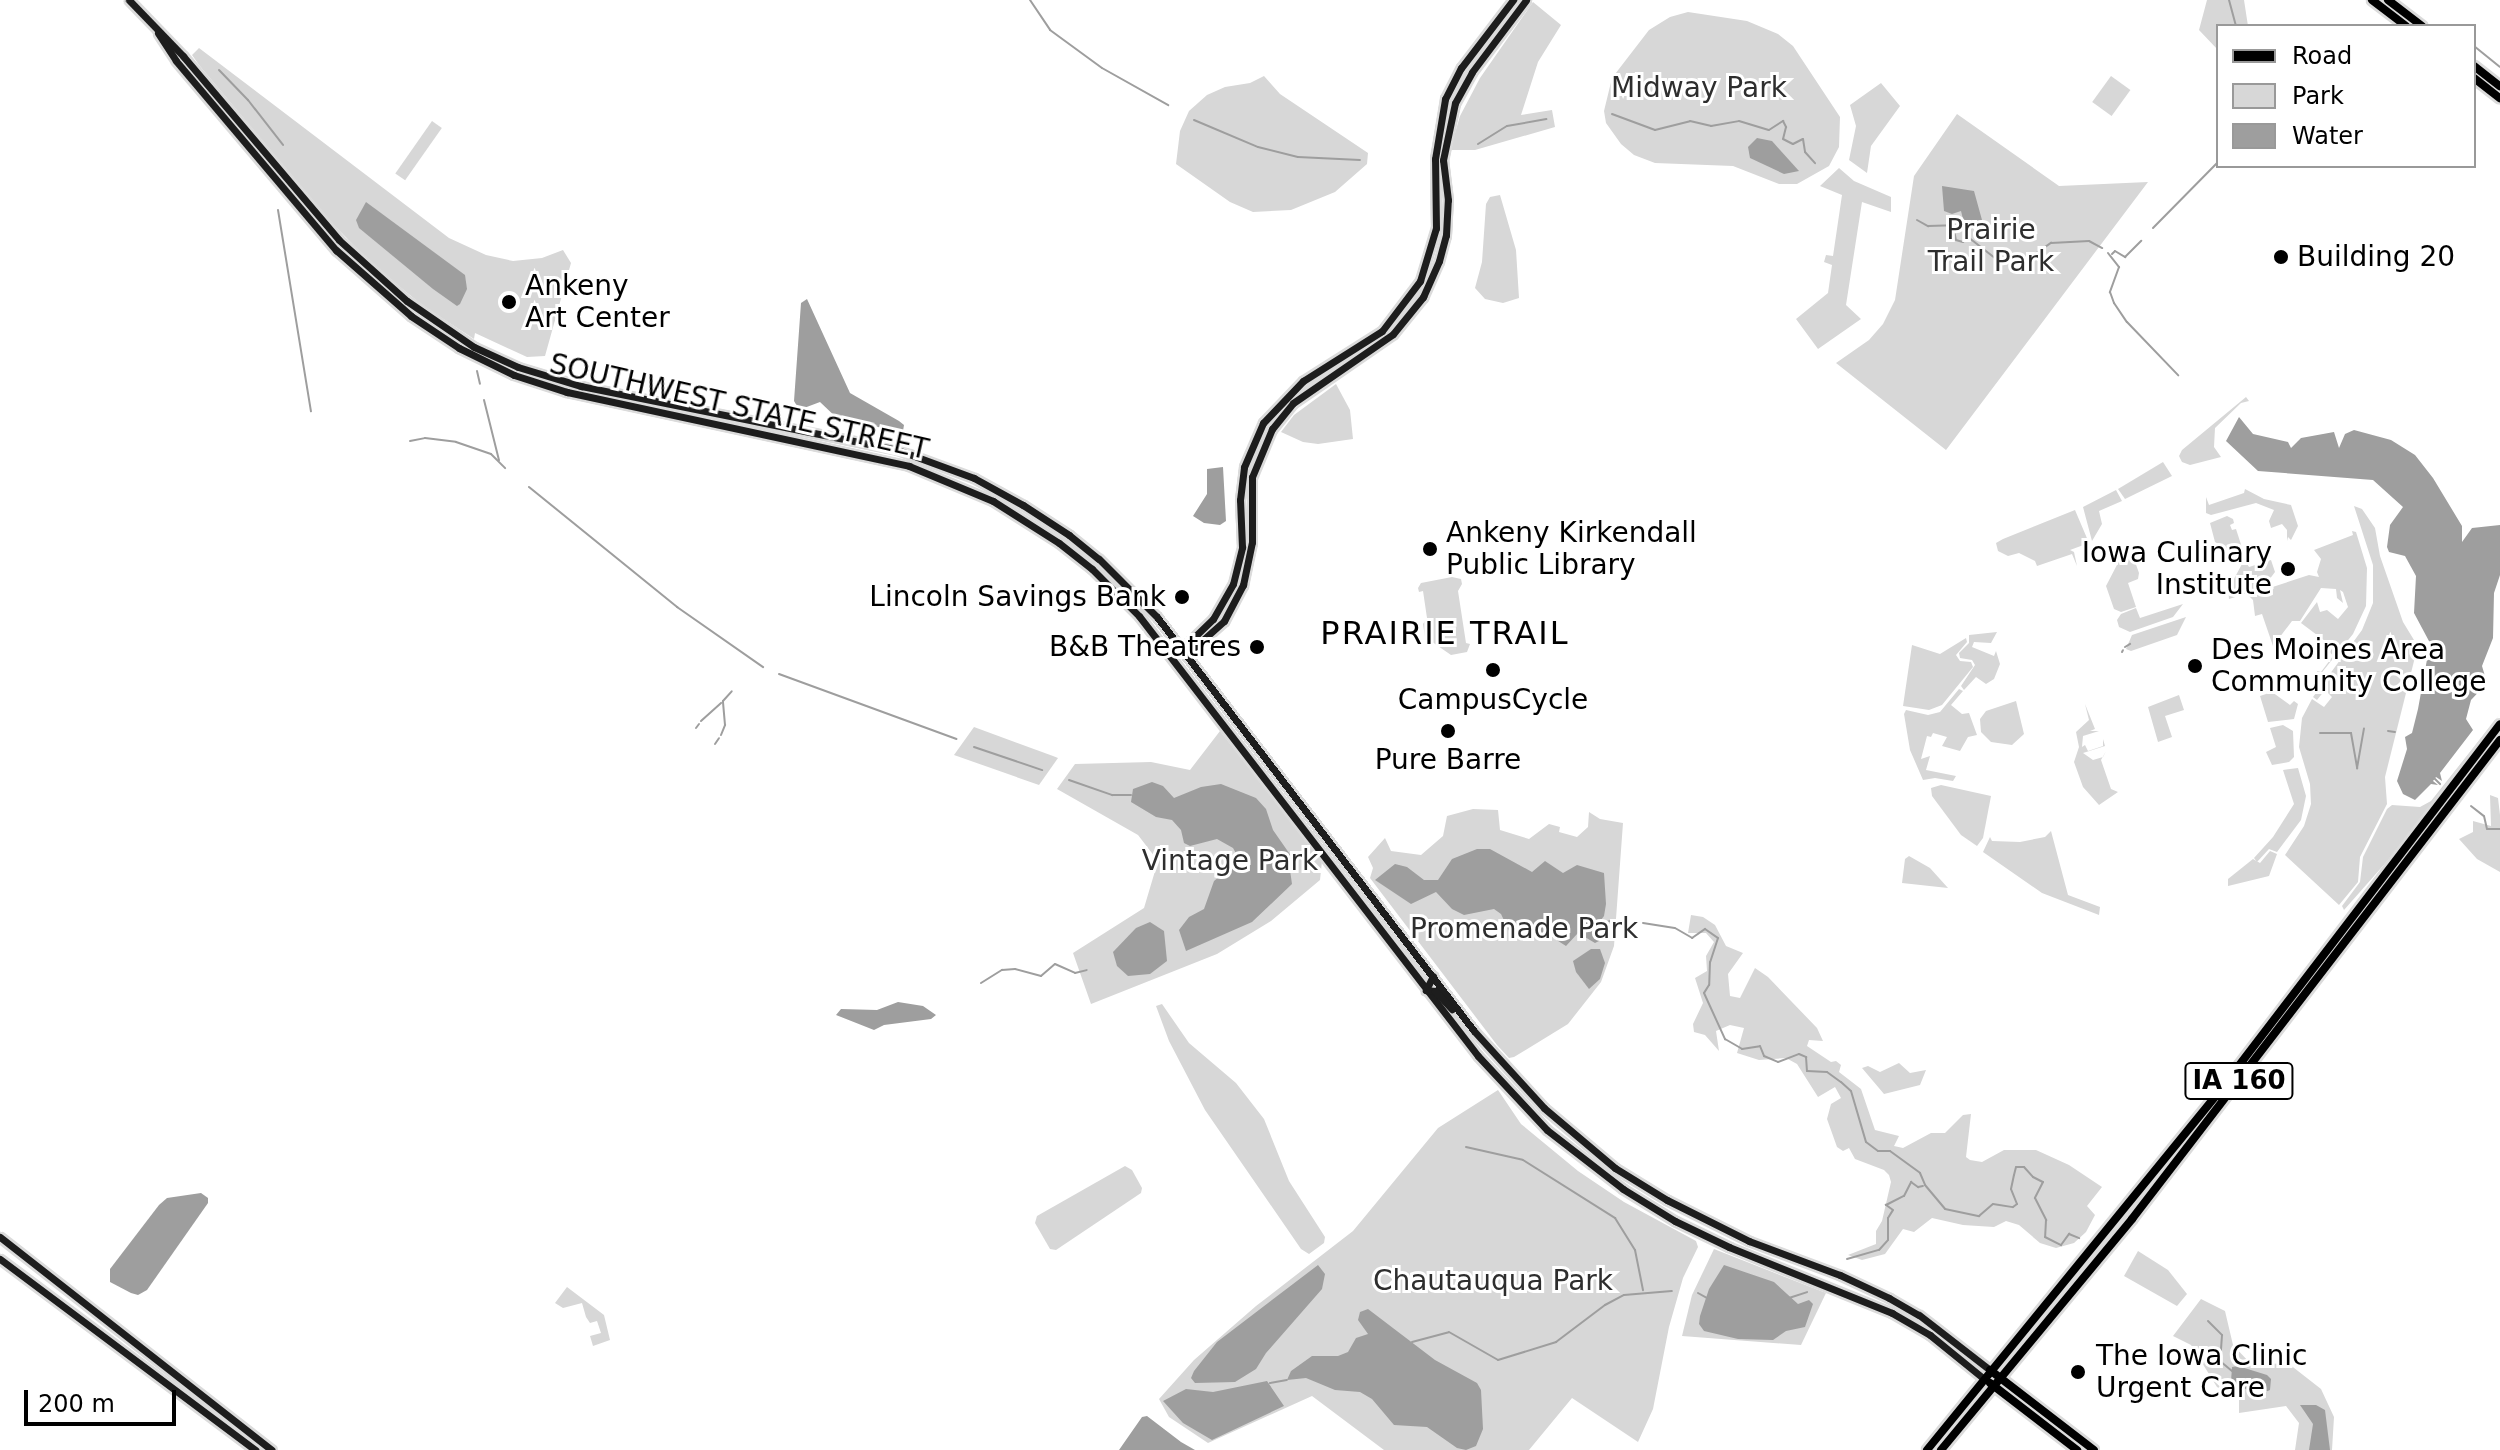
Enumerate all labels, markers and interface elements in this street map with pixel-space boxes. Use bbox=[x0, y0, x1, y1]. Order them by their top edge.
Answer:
legend bbox=[2216, 24, 2476, 168]
text: Road bbox=[2292, 42, 2352, 70]
park label: Midway Park bbox=[1611, 71, 1787, 105]
text: Park bbox=[2292, 82, 2344, 110]
text: Water bbox=[2292, 122, 2363, 150]
park label: Prairie Trail Park bbox=[1928, 213, 2054, 279]
place label: Building 20 bbox=[2297, 240, 2455, 274]
marker: Building 20 bbox=[2272, 248, 2290, 266]
place label: Ankeny Art Center bbox=[525, 269, 670, 335]
marker: Ankeny Art Center bbox=[500, 293, 518, 311]
street label: SOUTHWEST STATE STREET bbox=[546, 347, 932, 467]
place label: Ankeny Kirkendall Public Library bbox=[1446, 516, 1697, 582]
place label: Iowa Culinary Institute bbox=[2082, 536, 2272, 602]
marker: Ankeny Kirkendall Public Library bbox=[1421, 540, 1439, 558]
marker: Iowa Culinary Institute bbox=[2279, 560, 2297, 578]
place label: Lincoln Savings Bank bbox=[869, 580, 1166, 614]
marker: Lincoln Savings Bank bbox=[1173, 588, 1191, 606]
district label: PRAIRIE TRAIL bbox=[1320, 614, 1570, 652]
place label: B&B Theatres bbox=[1049, 630, 1241, 664]
place label: Des Moines Area Community College bbox=[2211, 633, 2486, 699]
marker: B&B Theatres bbox=[1248, 638, 1266, 656]
marker: Des Moines Area Community College bbox=[2186, 657, 2204, 675]
marker: CampusCycle bbox=[1484, 661, 1502, 679]
place label: CampusCycle bbox=[1398, 683, 1588, 717]
marker: Pure Barre bbox=[1439, 722, 1457, 740]
place label: Pure Barre bbox=[1375, 743, 1521, 777]
park label: Vintage Park bbox=[1142, 844, 1318, 878]
park label: Promenade Park bbox=[1410, 912, 1638, 946]
road number: IA 160 bbox=[2183, 1059, 2295, 1103]
park label: Chautauqua Park bbox=[1373, 1264, 1613, 1298]
place label: The Iowa Clinic Urgent Care bbox=[2096, 1339, 2307, 1405]
marker: The Iowa Clinic Urgent Care bbox=[2067, 1361, 2089, 1383]
scale bar bbox=[28, 1374, 180, 1424]
text: 200 m bbox=[38, 1390, 115, 1418]

